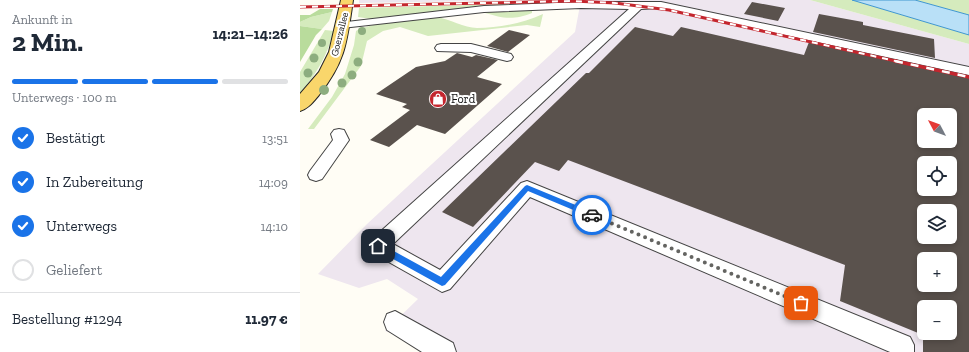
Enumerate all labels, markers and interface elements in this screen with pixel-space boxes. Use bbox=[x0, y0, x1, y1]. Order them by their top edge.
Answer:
street label: Goerzallee bbox=[329, 11, 351, 58]
text: Ankunft in bbox=[12, 12, 72, 27]
text: 14:21–14:26 bbox=[212, 25, 288, 43]
text: 2 Min. bbox=[12, 26, 83, 58]
shop icon: Ford bbox=[428, 89, 448, 109]
text: Unterwegs · 100 m bbox=[12, 90, 117, 105]
place label: Ford bbox=[451, 92, 476, 106]
north arrow bbox=[917, 108, 957, 148]
map controls bbox=[917, 108, 957, 340]
icon: check bbox=[12, 127, 34, 149]
text: Bestätigt bbox=[46, 129, 105, 147]
text: 13:51 bbox=[262, 131, 288, 146]
button: locate bbox=[917, 156, 957, 196]
icon: check bbox=[12, 171, 34, 193]
text: In Zubereitung bbox=[46, 173, 143, 191]
text: 14:09 bbox=[259, 175, 288, 190]
courier bbox=[572, 195, 612, 235]
icon: car bbox=[581, 204, 603, 226]
button: layers bbox=[917, 204, 957, 244]
icon: check bbox=[12, 215, 34, 237]
text: Unterwegs bbox=[46, 217, 117, 235]
text: 14:10 bbox=[261, 219, 288, 234]
pin bbox=[361, 229, 395, 263]
icon: home bbox=[367, 235, 389, 257]
button: + bbox=[917, 252, 957, 292]
text: Geliefert bbox=[46, 261, 102, 279]
pin bbox=[784, 286, 818, 320]
icon: bag bbox=[790, 292, 812, 314]
button: − bbox=[917, 300, 957, 340]
text: Bestellung #1294 bbox=[12, 310, 122, 328]
text: 11.97 € bbox=[245, 310, 288, 328]

